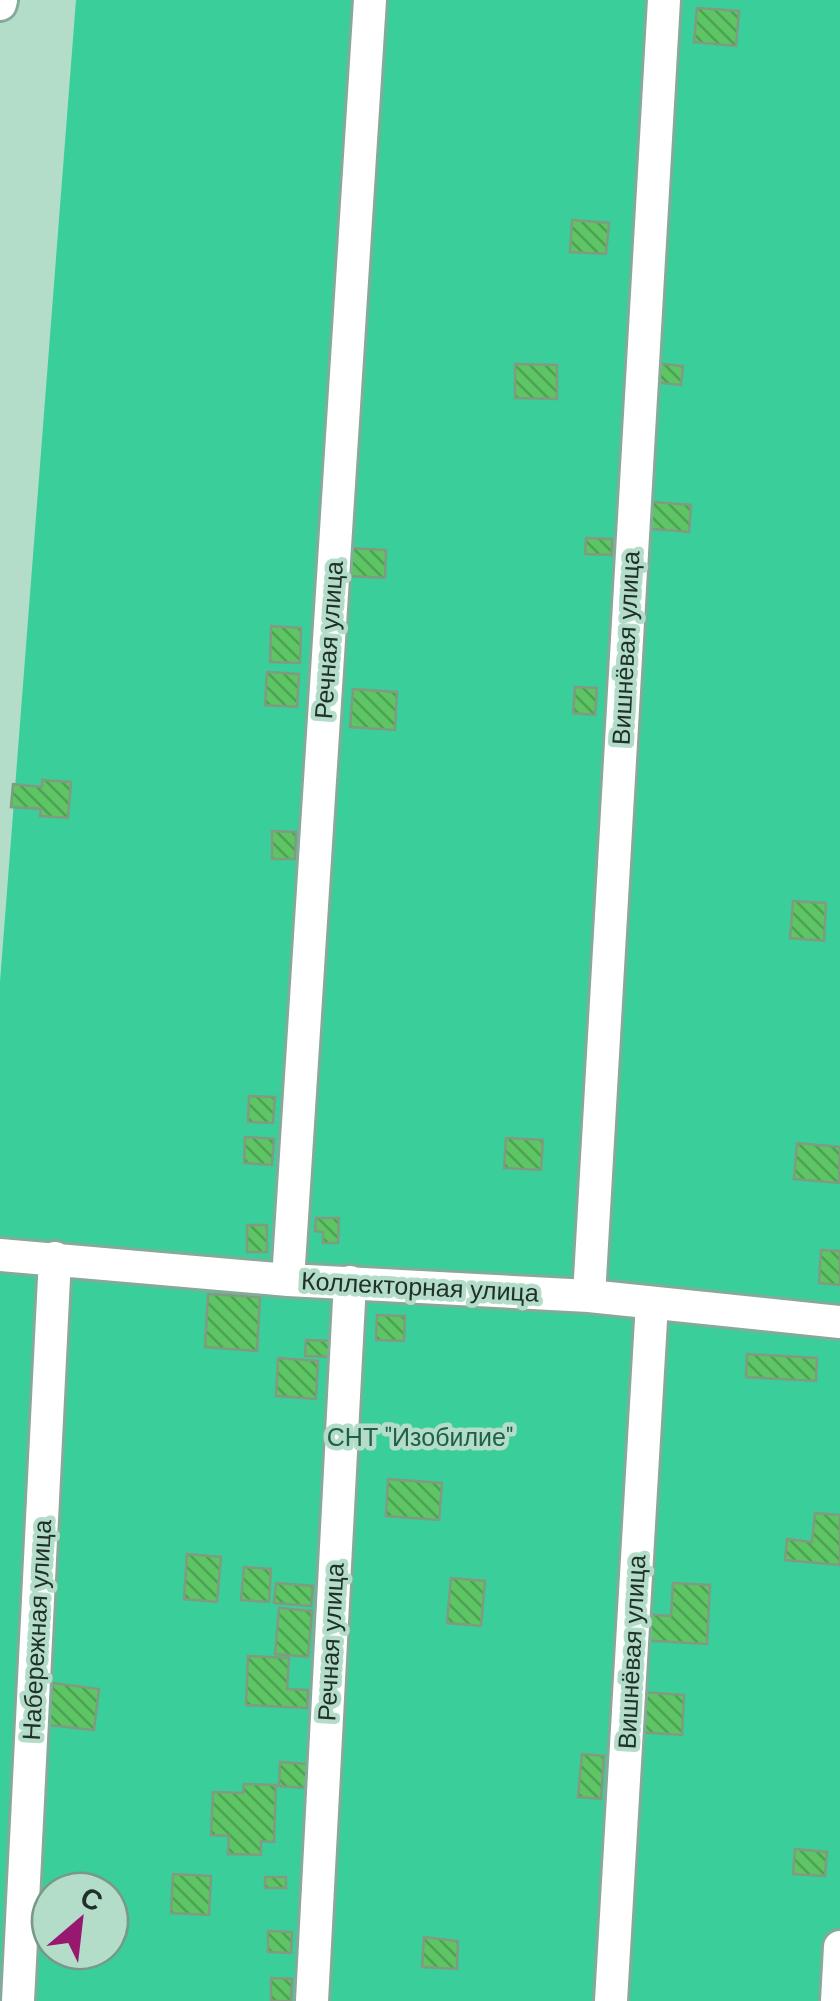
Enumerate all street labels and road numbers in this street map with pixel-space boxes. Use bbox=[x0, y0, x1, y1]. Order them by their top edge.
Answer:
street label: Вишнёвая улица bbox=[604, 550, 648, 746]
street label: Речная улица bbox=[307, 560, 351, 720]
street label: Коллекторная улица bbox=[300, 1264, 540, 1310]
street label: Набережная улица bbox=[15, 1519, 59, 1741]
street label: Вишнёвая улица bbox=[610, 1554, 654, 1750]
street label: Речная улица bbox=[310, 1562, 352, 1722]

